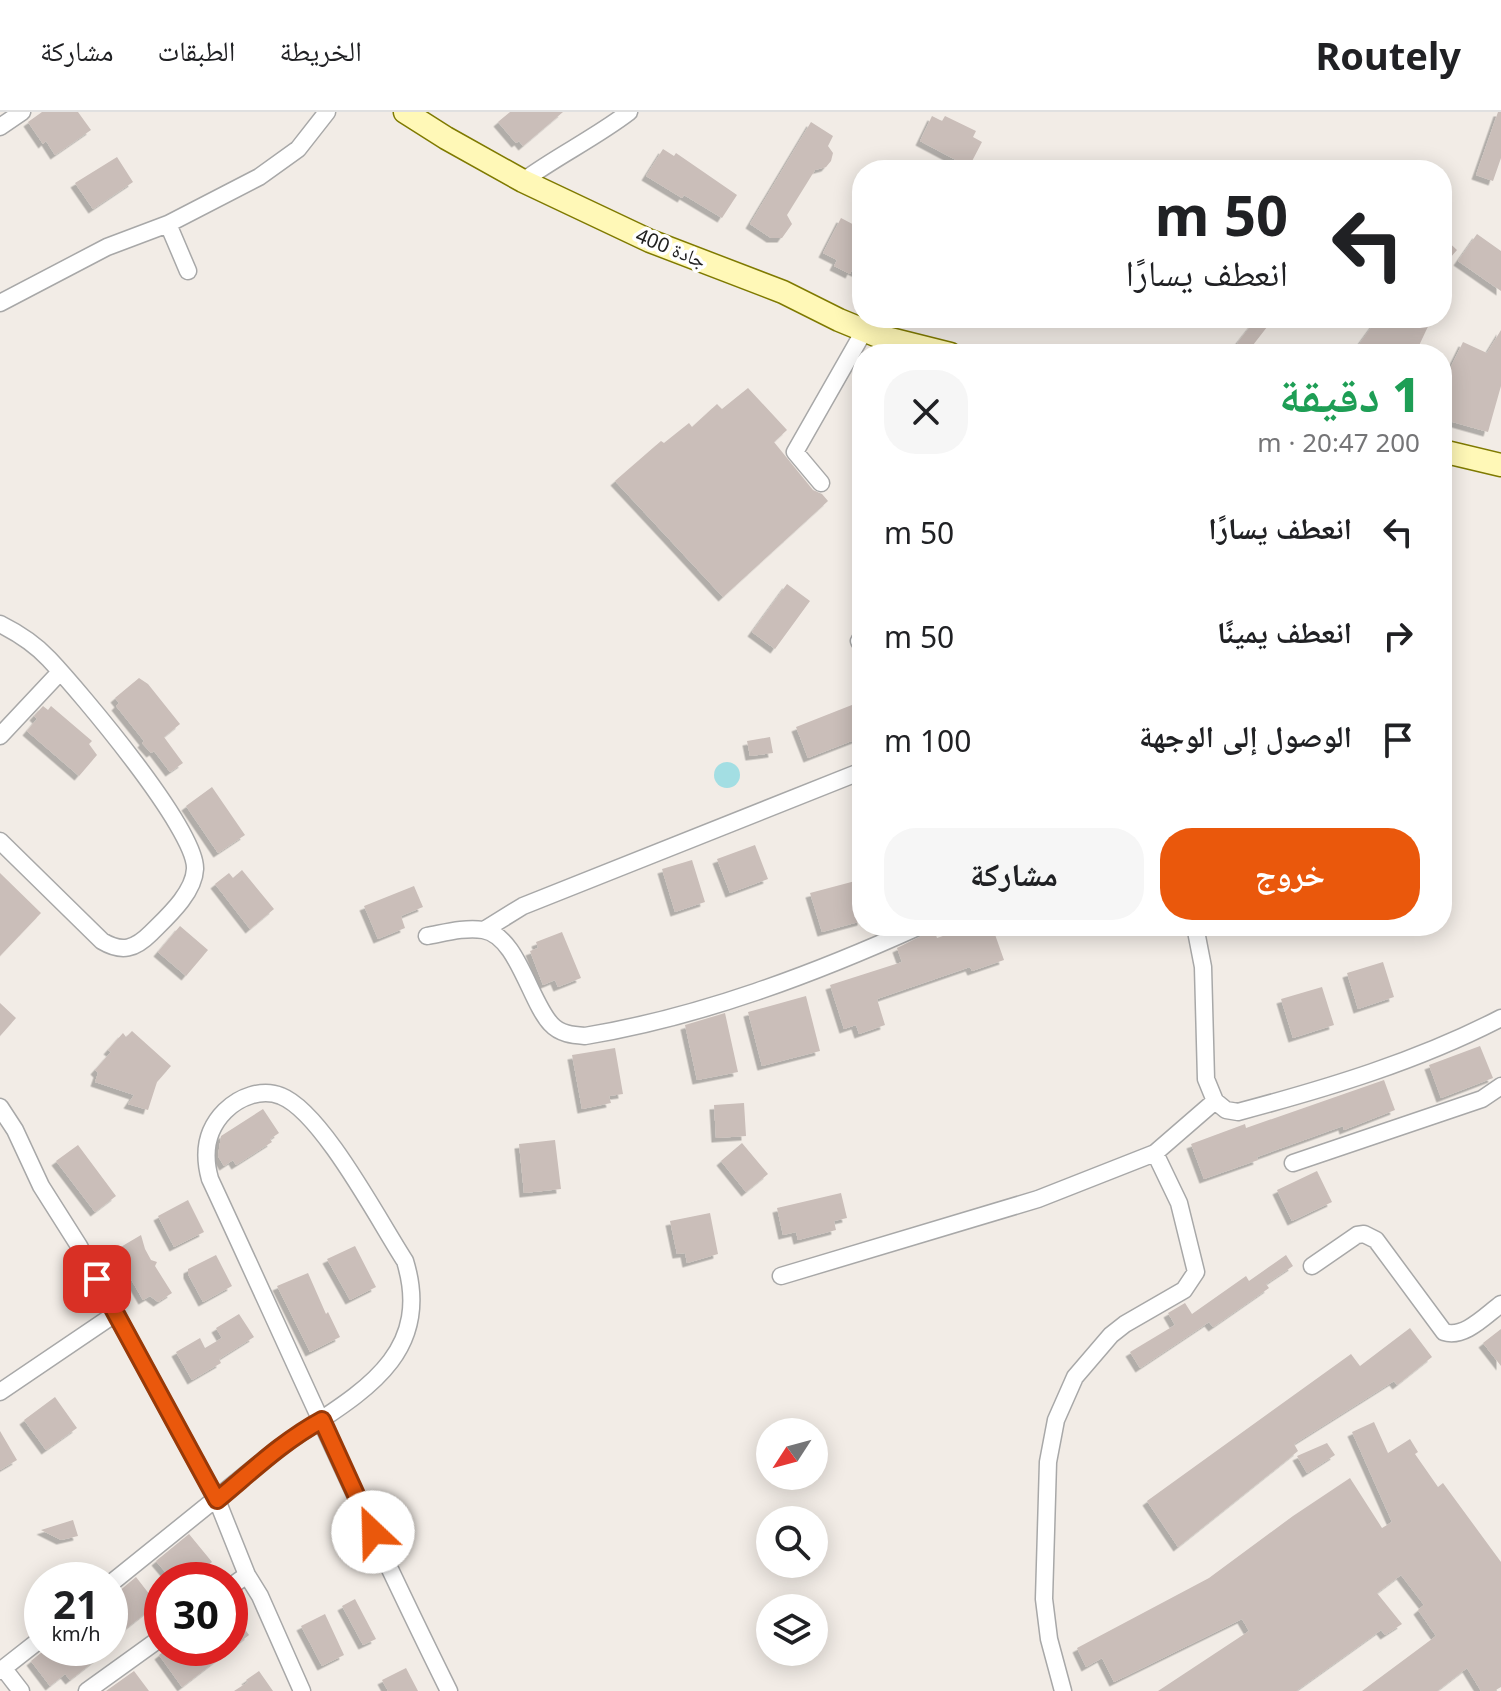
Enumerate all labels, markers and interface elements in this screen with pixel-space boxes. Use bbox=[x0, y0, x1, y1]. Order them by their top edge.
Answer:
text: Routely bbox=[1315, 29, 1461, 81]
text: مشاركة bbox=[40, 31, 114, 69]
text: الطبقات bbox=[158, 31, 235, 69]
text: الخريطة bbox=[279, 31, 362, 69]
text: 50 m bbox=[1155, 176, 1288, 252]
icon: left bbox=[1316, 192, 1420, 296]
street label: جادة 400 bbox=[632, 221, 711, 274]
text: انعطف يسارًا bbox=[1125, 248, 1288, 297]
text: 1 دقيقة bbox=[1279, 361, 1420, 426]
button: close bbox=[884, 370, 968, 454]
text: 200 m · 20:47 bbox=[1257, 424, 1420, 460]
text: انعطف يسارًا bbox=[1208, 507, 1352, 548]
icon: left bbox=[1376, 510, 1420, 554]
text: 50 m bbox=[884, 512, 954, 553]
text: انعطف يمينًا bbox=[1217, 611, 1352, 652]
icon: right bbox=[1376, 614, 1420, 658]
text: 50 m bbox=[884, 616, 954, 657]
text: الوصول إلى الوجهة bbox=[1139, 715, 1352, 756]
icon: arrive bbox=[1376, 718, 1420, 762]
text: 100 m bbox=[884, 720, 971, 761]
button: مشاركة bbox=[884, 828, 1144, 920]
button: خروج bbox=[1160, 828, 1420, 920]
pin bbox=[63, 1245, 131, 1313]
icon: arrive bbox=[75, 1257, 119, 1301]
north arrow bbox=[756, 1418, 828, 1490]
map controls bbox=[756, 1418, 828, 1666]
position arrow bbox=[331, 1490, 415, 1574]
button: search bbox=[756, 1506, 828, 1578]
speed limit sign: 30 bbox=[144, 1562, 248, 1666]
text: 21 bbox=[53, 1576, 99, 1631]
button: layers bbox=[756, 1594, 828, 1666]
text: km/h bbox=[51, 1620, 101, 1647]

